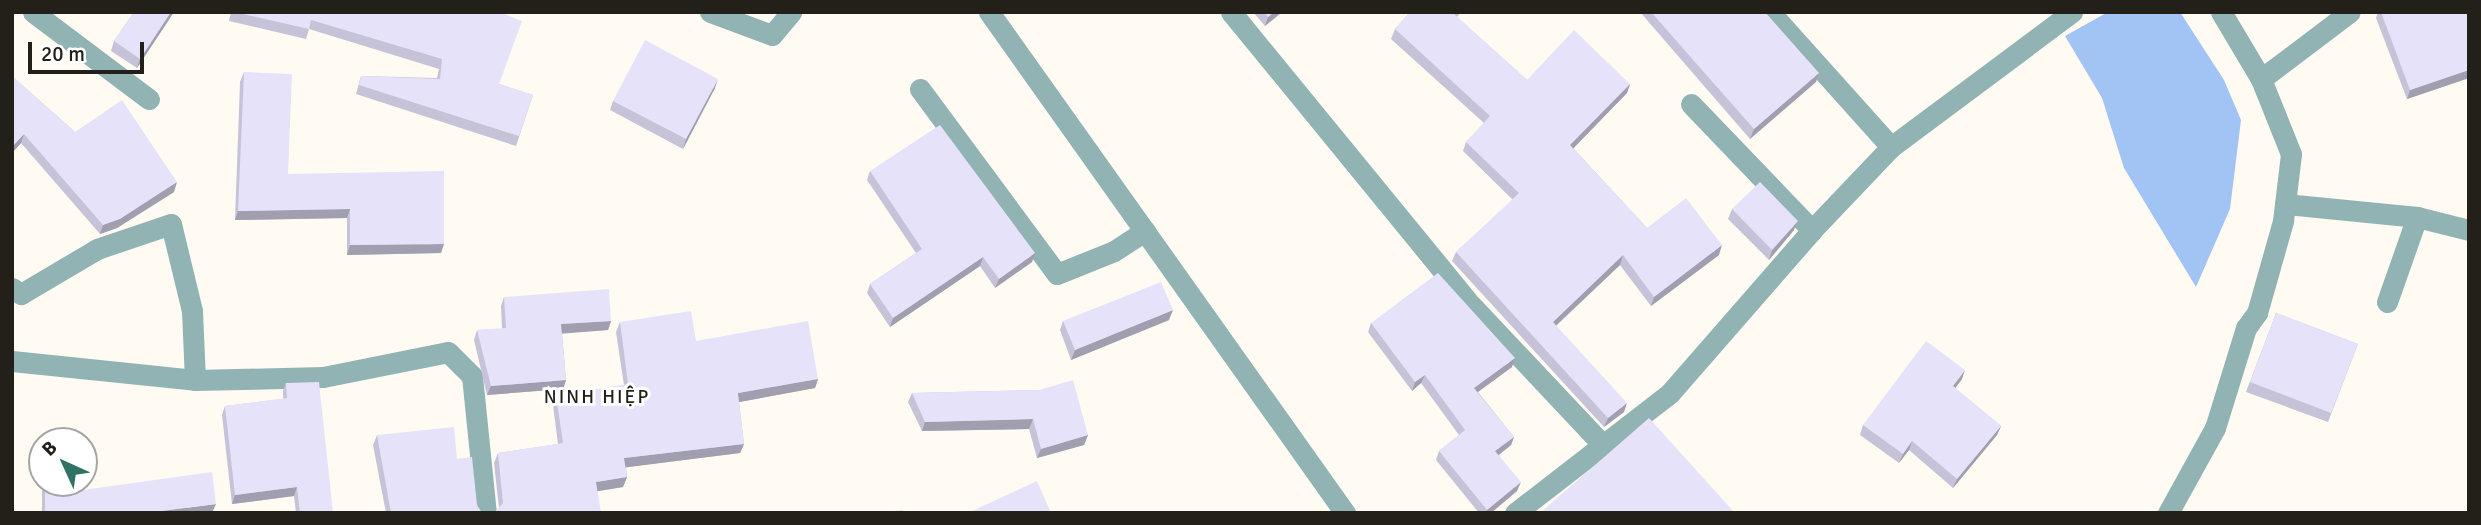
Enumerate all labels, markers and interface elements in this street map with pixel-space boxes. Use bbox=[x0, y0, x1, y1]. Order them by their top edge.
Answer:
scale bar bbox=[32, 28, 147, 72]
text: 20 m bbox=[41, 41, 85, 67]
district label: NINH HIỆP bbox=[545, 387, 649, 409]
north arrow bbox=[28, 427, 98, 497]
text: B bbox=[37, 436, 62, 461]

